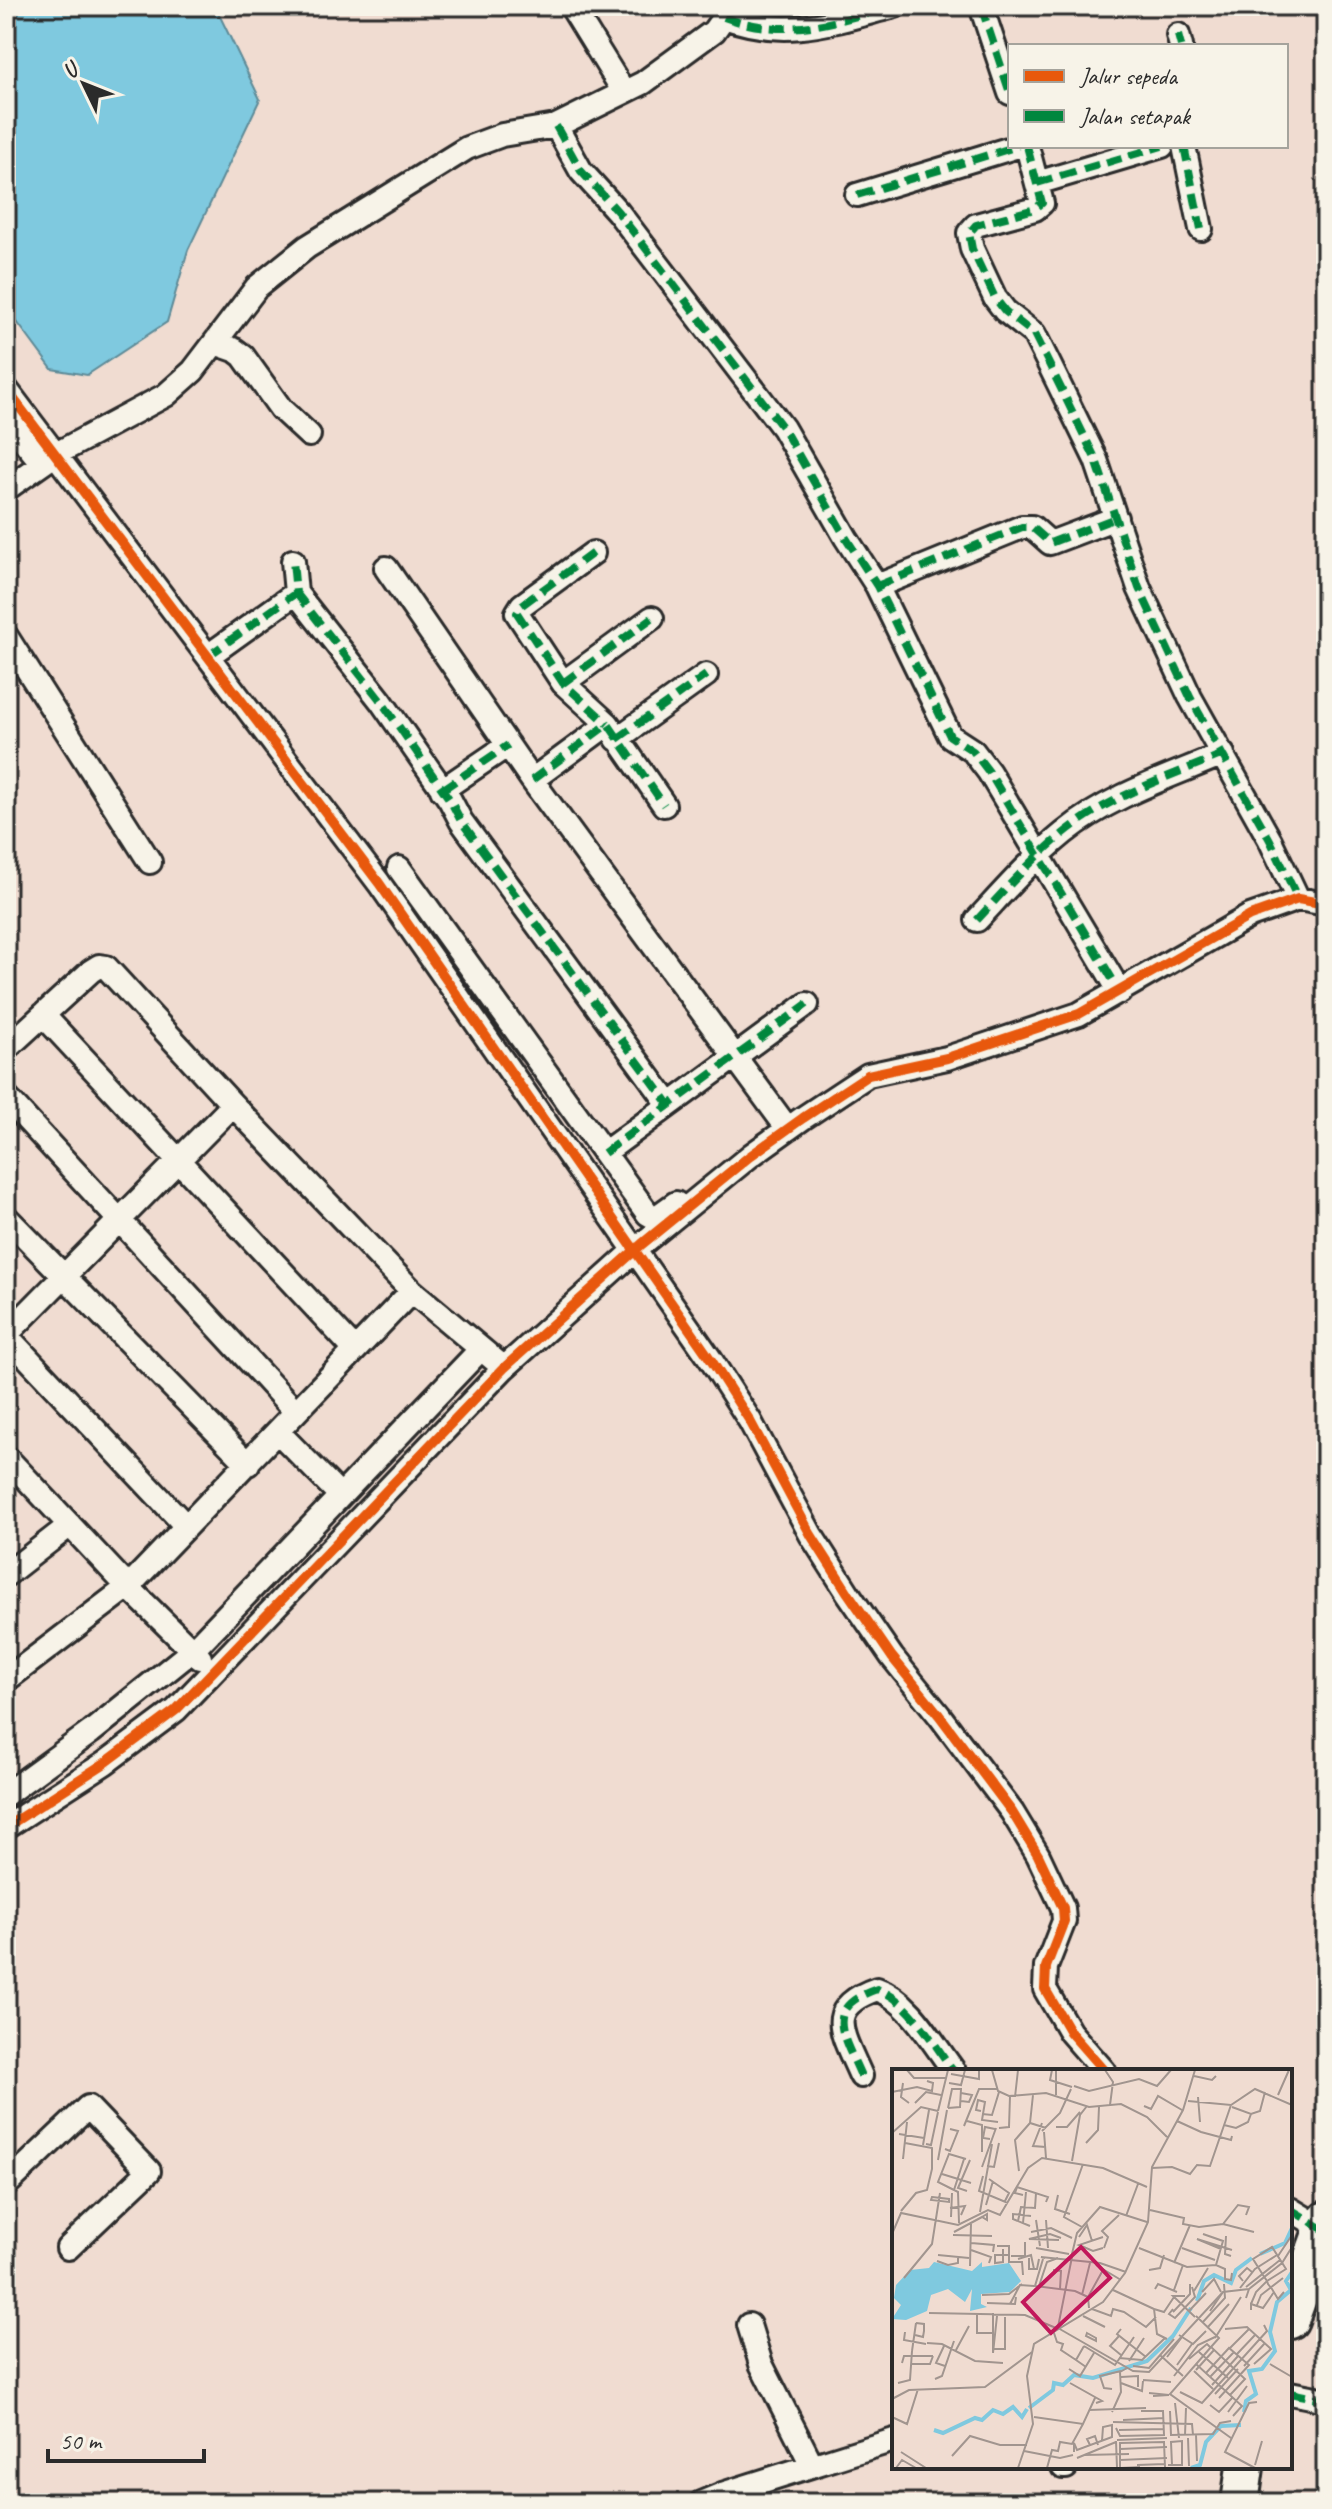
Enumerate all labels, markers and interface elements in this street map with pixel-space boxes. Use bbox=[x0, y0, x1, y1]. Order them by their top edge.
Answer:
north arrow bbox=[44, 44, 124, 124]
legend bbox=[1008, 44, 1288, 148]
text: U bbox=[56, 54, 87, 84]
text: Jalur sepeda bbox=[1079, 61, 1178, 91]
text: Jalan setapak bbox=[1079, 101, 1192, 131]
inset map bbox=[892, 2069, 1292, 2469]
scale bar bbox=[48, 2413, 204, 2463]
text: 50 m bbox=[60, 2426, 103, 2456]

